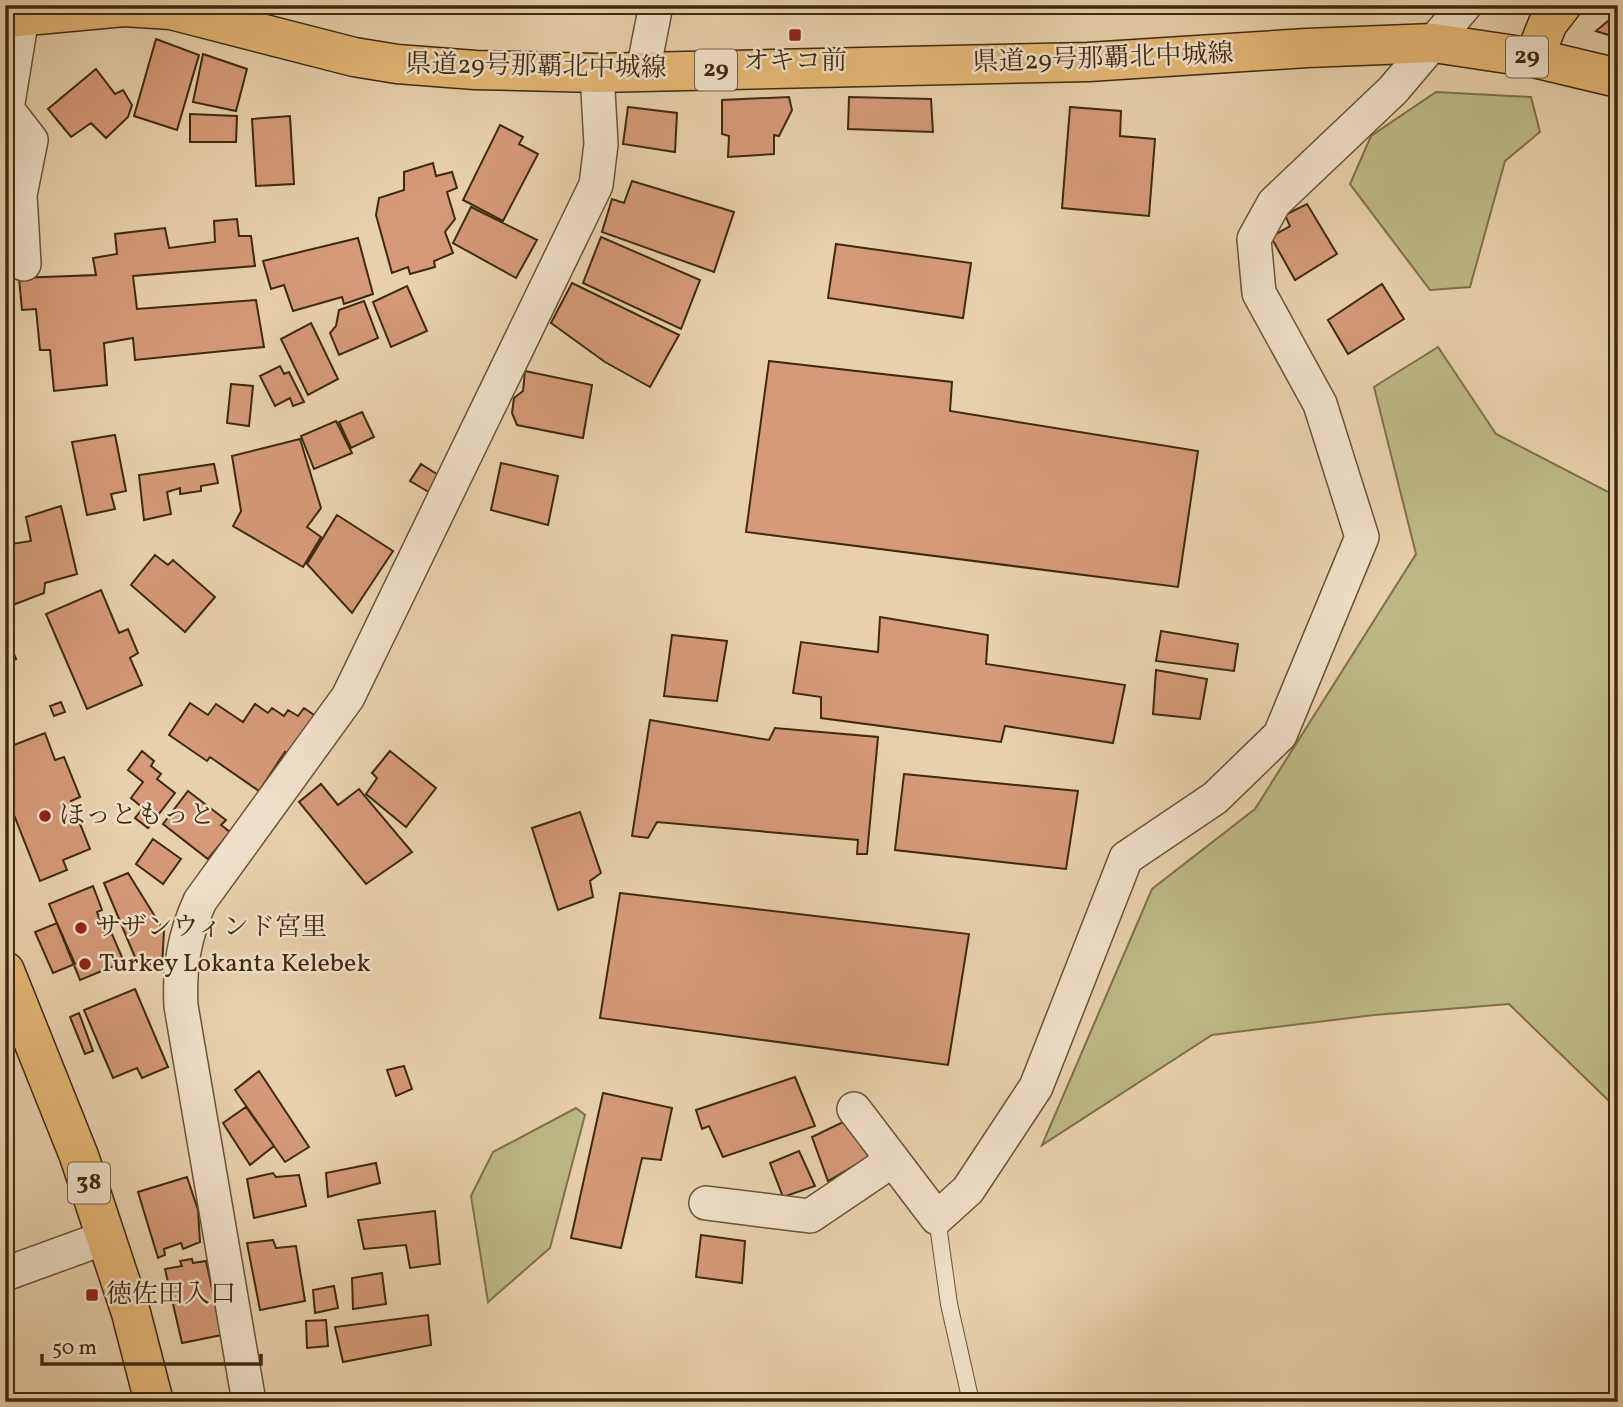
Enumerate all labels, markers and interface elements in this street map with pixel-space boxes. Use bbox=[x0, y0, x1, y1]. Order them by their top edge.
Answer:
marker: オキコ前 bbox=[787, 27, 803, 43]
street label: 県道29号那覇北中城線 bbox=[972, 36, 1234, 82]
road number: 29 bbox=[1506, 36, 1548, 78]
place label: オキコ前 bbox=[743, 44, 847, 80]
street label: 県道29号那覇北中城線 bbox=[405, 47, 667, 87]
road number: 29 bbox=[695, 50, 737, 90]
place label: ほっともっと bbox=[59, 798, 215, 834]
marker: ほっともっと bbox=[37, 808, 53, 824]
place label: サザンウィンド宮里 bbox=[95, 910, 327, 946]
marker: サザンウィンド宮里 bbox=[73, 920, 89, 936]
place label: Turkey Lokanta Kelebek bbox=[99, 946, 371, 982]
marker: Turkey Lokanta Kelebek bbox=[77, 956, 93, 972]
road number: 38 bbox=[68, 1162, 110, 1204]
place label: 徳佐田入口 bbox=[106, 1277, 236, 1313]
marker: 徳佐田入口 bbox=[84, 1287, 100, 1303]
scale bar bbox=[42, 1323, 261, 1367]
text: 50 m bbox=[52, 1334, 97, 1363]

